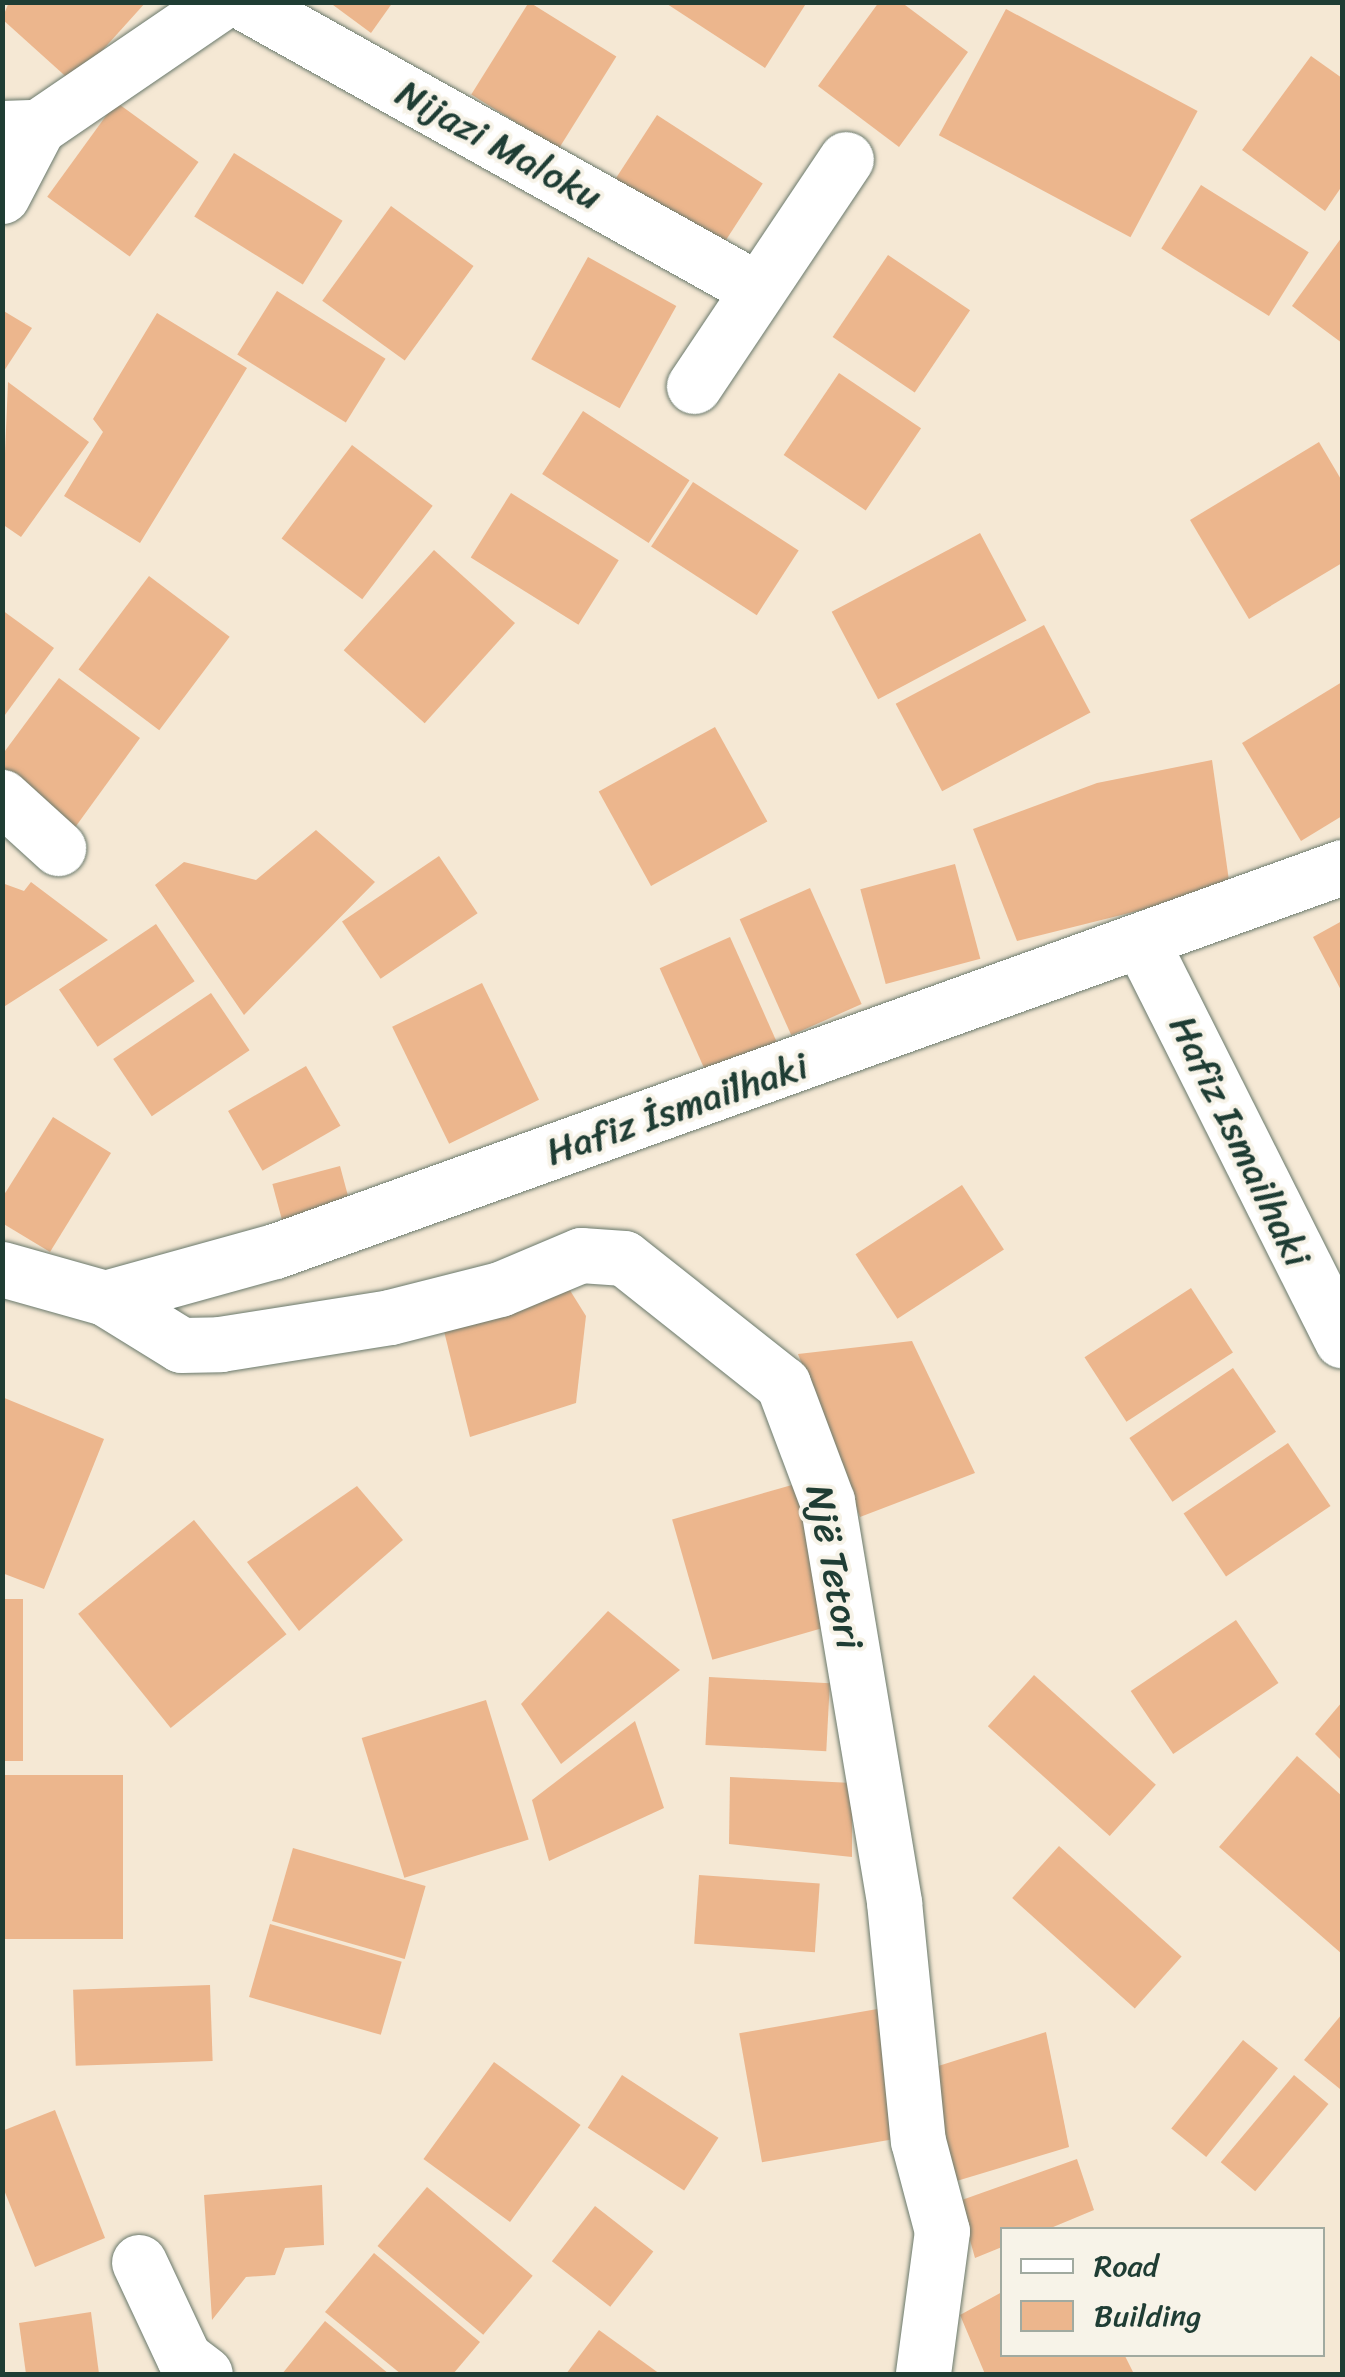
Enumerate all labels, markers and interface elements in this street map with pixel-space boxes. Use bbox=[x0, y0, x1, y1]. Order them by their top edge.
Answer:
street label: Nijazi Maloku bbox=[388, 70, 610, 220]
street label: Hafiz Ismailhaki bbox=[1159, 1008, 1321, 1274]
street label: Hafiz İsmai̇lhaki bbox=[540, 1043, 814, 1175]
street label: Një Tetori bbox=[796, 1481, 872, 1653]
legend bbox=[1000, 2227, 1325, 2357]
text: Road bbox=[1094, 2239, 1158, 2293]
text: Building bbox=[1094, 2289, 1201, 2343]

